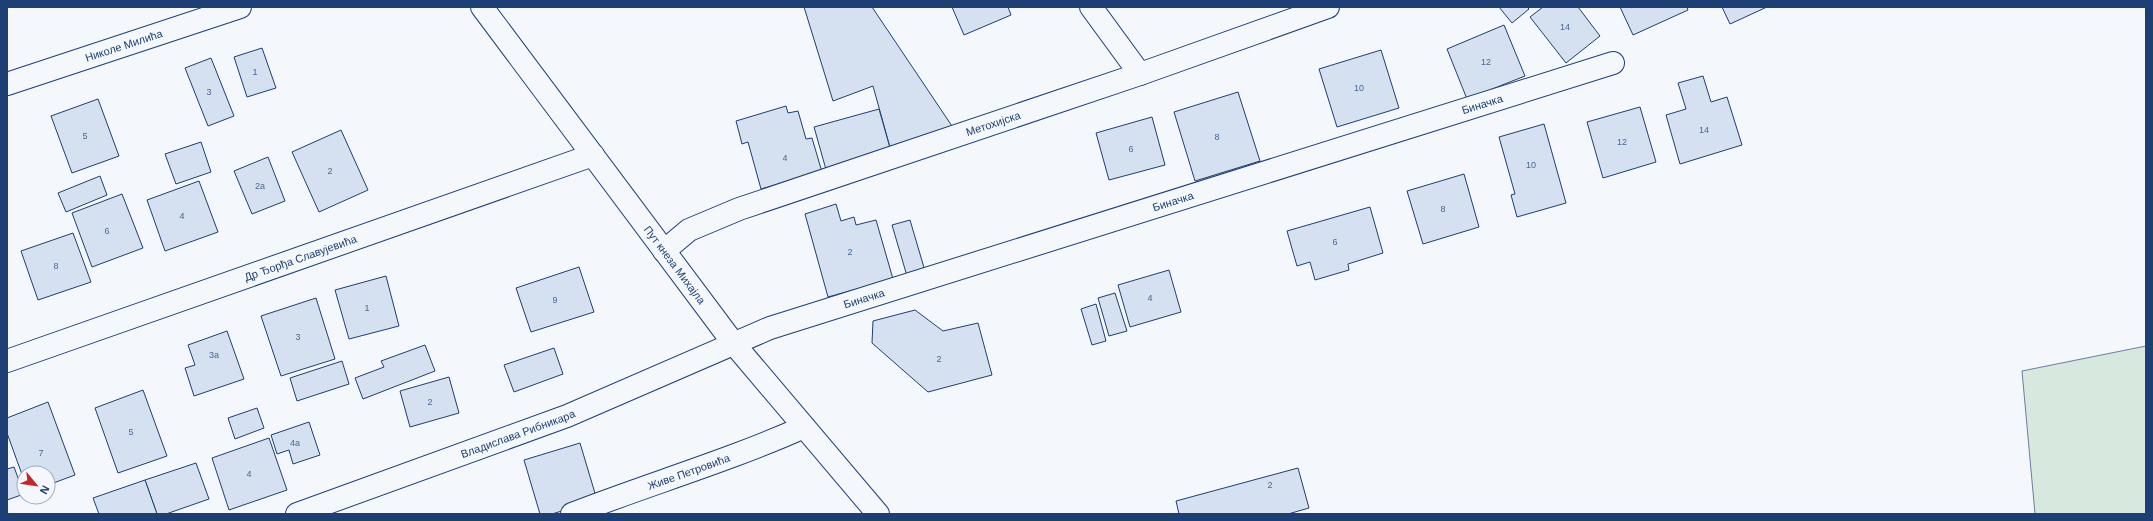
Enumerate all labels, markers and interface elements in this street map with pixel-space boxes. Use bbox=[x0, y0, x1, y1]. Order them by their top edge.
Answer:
house number: 14 bbox=[1560, 22, 1570, 32]
street label: Николе Милића bbox=[84, 27, 165, 64]
house number: 12 bbox=[1481, 57, 1491, 67]
house number: 1 bbox=[252, 67, 258, 77]
house number: 10 bbox=[1354, 83, 1364, 93]
house number: 3 bbox=[206, 87, 212, 97]
street label: Биначка bbox=[1460, 92, 1505, 116]
street label: Метохијска bbox=[964, 108, 1023, 138]
house number: 14 bbox=[1699, 125, 1709, 135]
house number: 5 bbox=[82, 131, 88, 141]
house number: 8 bbox=[1214, 132, 1220, 142]
house number: 12 bbox=[1617, 137, 1627, 147]
house number: 6 bbox=[1128, 144, 1134, 154]
house number: 4 bbox=[782, 153, 788, 163]
house number: 10 bbox=[1526, 160, 1536, 170]
house number: 2 bbox=[327, 166, 333, 176]
house number: 2a bbox=[255, 181, 265, 191]
street label: Биначка bbox=[1151, 189, 1196, 213]
house number: 8 bbox=[1440, 204, 1446, 214]
house number: 4 bbox=[179, 211, 185, 221]
street label: Пут кнеза Михајла bbox=[642, 223, 708, 307]
house number: 6 bbox=[104, 226, 110, 236]
street label: Др Ђорђа Славујевића bbox=[243, 232, 359, 283]
house number: 6 bbox=[1332, 237, 1338, 247]
house number: 2 bbox=[847, 247, 853, 257]
house number: 8 bbox=[53, 261, 59, 271]
street label: Биначка bbox=[842, 286, 887, 311]
house number: 4 bbox=[1147, 293, 1153, 303]
house number: 9 bbox=[552, 295, 558, 305]
house number: 1 bbox=[364, 303, 370, 313]
house number: 3 bbox=[295, 332, 301, 342]
house number: 3a bbox=[209, 350, 219, 360]
house number: 2 bbox=[936, 354, 942, 364]
house number: 2 bbox=[427, 397, 433, 407]
street label: Владислава Рибникара bbox=[459, 407, 578, 460]
house number: 5 bbox=[128, 427, 134, 437]
house number: 4a bbox=[290, 438, 300, 448]
house number: 7 bbox=[38, 448, 44, 458]
street label: Живе Петровића bbox=[646, 451, 732, 492]
north arrow bbox=[16, 465, 56, 505]
house number: 4 bbox=[246, 469, 252, 479]
house number: 2 bbox=[1267, 480, 1273, 490]
text: N bbox=[38, 483, 52, 496]

